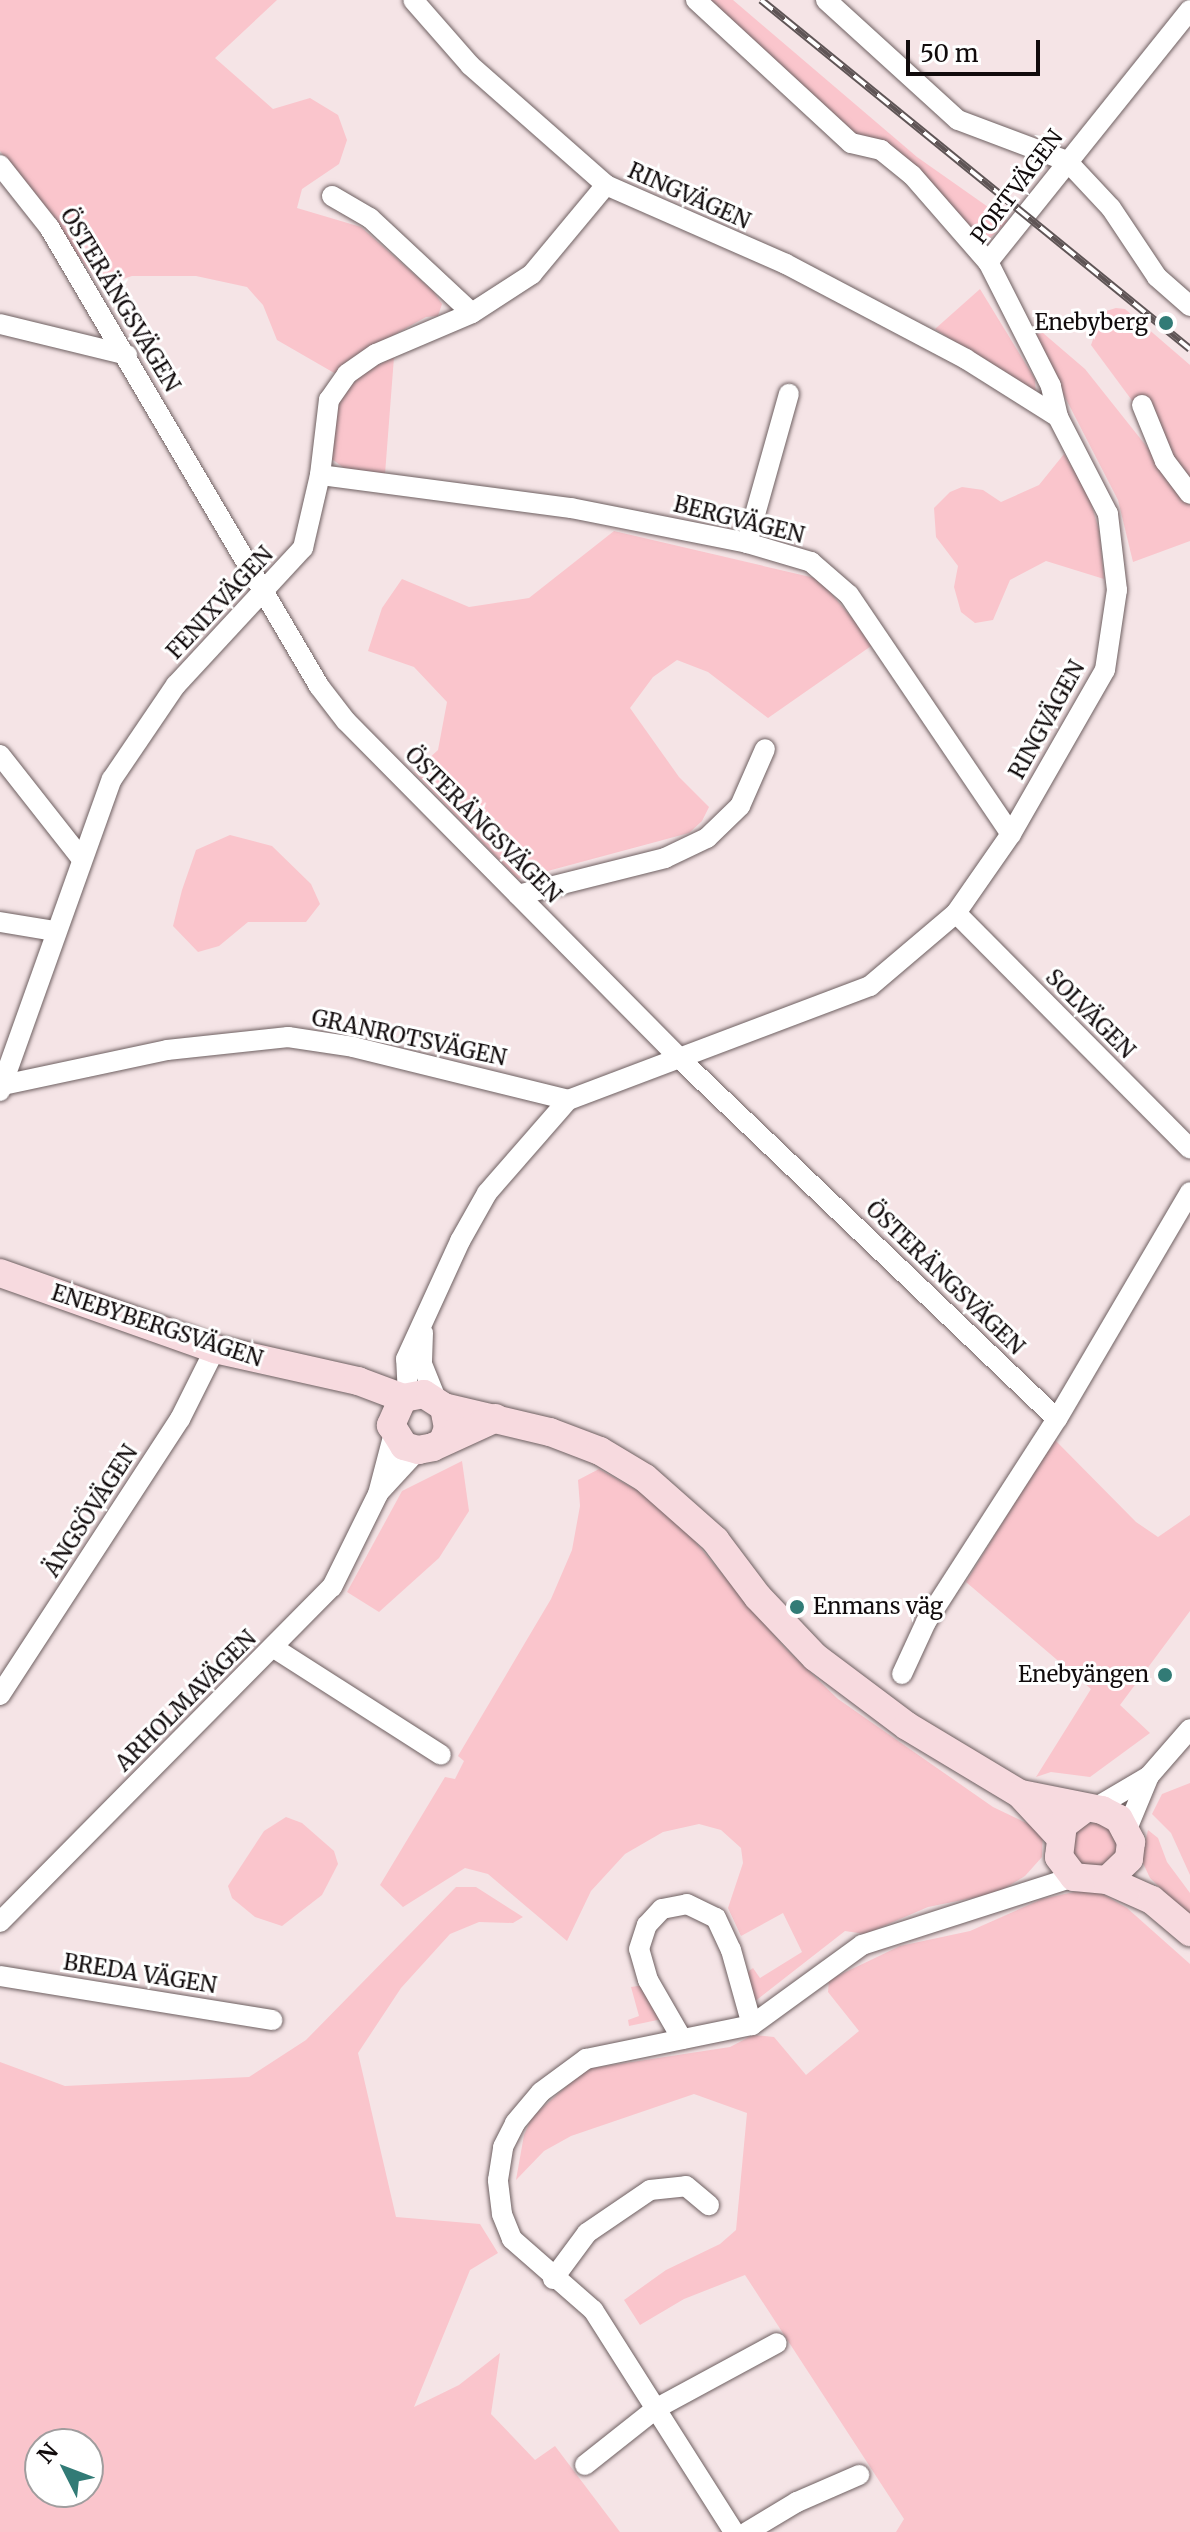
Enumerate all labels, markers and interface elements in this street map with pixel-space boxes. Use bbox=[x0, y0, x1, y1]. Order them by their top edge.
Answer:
scale bar bbox=[910, 24, 1044, 74]
text: 50 m bbox=[920, 38, 979, 69]
street label: PORTVÄGEN bbox=[966, 125, 1068, 249]
street label: RINGVÄGEN bbox=[624, 157, 754, 235]
street label: ÖSTERÄNGSVÄGEN bbox=[55, 203, 185, 397]
place label: Enebyberg bbox=[1034, 310, 1148, 336]
marker: Enebyberg bbox=[1155, 312, 1177, 334]
street label: BERGVÄGEN bbox=[671, 491, 807, 549]
street label: FENIXVÄGEN bbox=[161, 541, 279, 665]
street label: RINGVÄGEN bbox=[1004, 656, 1090, 784]
street label: ÖSTERÄNGSVÄGEN bbox=[400, 742, 566, 908]
street label: SOLVÄGEN bbox=[1040, 964, 1140, 1064]
street label: GRANROTSVÄGEN bbox=[309, 1004, 509, 1072]
street label: ÖSTERÄNGSVÄGEN bbox=[860, 1196, 1030, 1360]
street label: ENEBYBERGSVÄGEN bbox=[48, 1279, 266, 1373]
street label: ÄNGSÖVÄGEN bbox=[39, 1440, 143, 1582]
place label: Enmans väg bbox=[813, 1594, 943, 1620]
marker: Enmans väg bbox=[788, 1598, 806, 1616]
street label: ARHOLMAVÄGEN bbox=[110, 1625, 262, 1777]
place label: Enebyängen bbox=[1018, 1662, 1149, 1688]
marker: Enebyängen bbox=[1156, 1666, 1174, 1684]
street label: BREDA VÄGEN bbox=[61, 1949, 219, 1999]
north arrow bbox=[24, 2428, 104, 2508]
text: N bbox=[31, 2437, 64, 2469]

